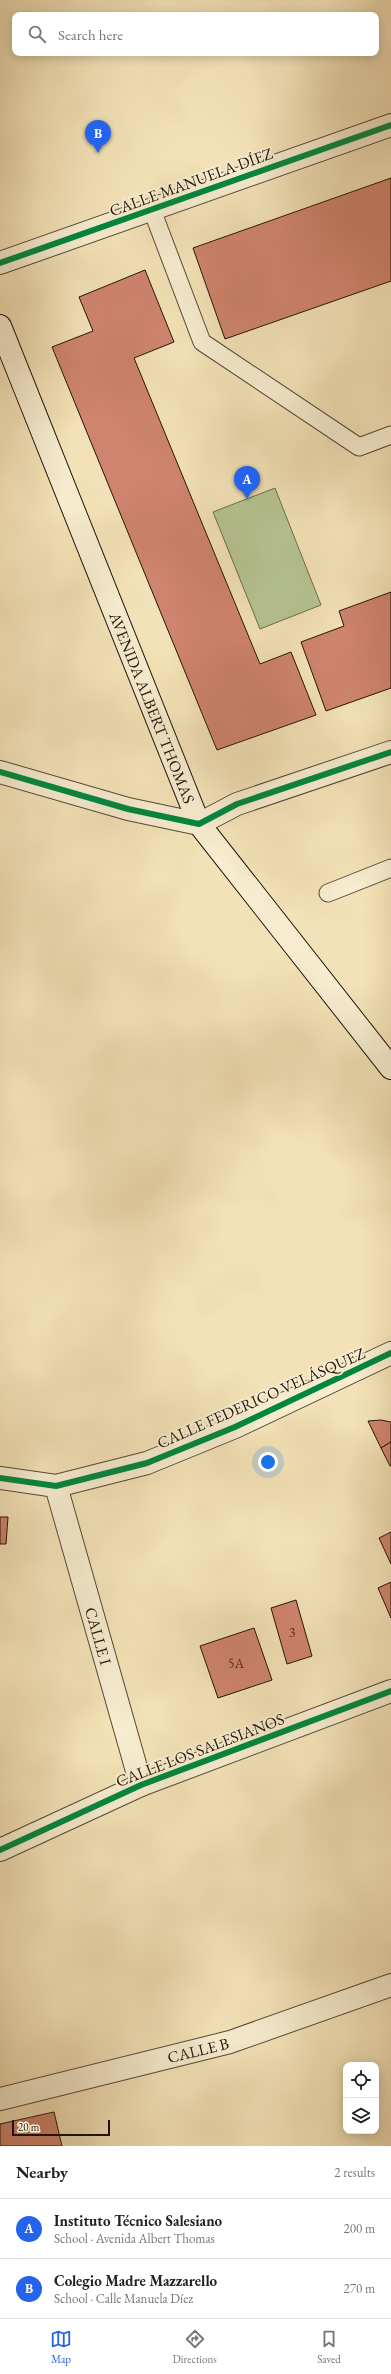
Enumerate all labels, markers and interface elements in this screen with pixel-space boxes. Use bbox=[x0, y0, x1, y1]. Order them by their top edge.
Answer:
search box bbox=[12, 12, 379, 56]
icon: search bbox=[26, 23, 48, 45]
text: Search here bbox=[58, 25, 123, 44]
pin: B bbox=[85, 120, 111, 153]
street label: CALLE MANUELA DÍEZ bbox=[107, 143, 276, 221]
pin: A bbox=[234, 466, 260, 499]
street label: AVENIDA ALBERT THOMAS bbox=[105, 608, 200, 806]
street label: CALLE FEDERICO VELÁSQUEZ bbox=[154, 1342, 369, 1453]
your location bbox=[258, 1452, 278, 1472]
street label: CALLE I bbox=[81, 1605, 117, 1668]
house number: 3 bbox=[289, 1623, 296, 1641]
house number: 5A bbox=[228, 1654, 245, 1672]
street label: CALLE LOS SALESIANOS bbox=[113, 1708, 287, 1792]
street label: CALLE B bbox=[165, 2032, 231, 2068]
map controls bbox=[343, 2062, 379, 2134]
button: locate bbox=[343, 2062, 379, 2098]
button: layers bbox=[343, 2098, 379, 2134]
scale bar bbox=[12, 2118, 110, 2137]
text: 20 m bbox=[18, 2120, 39, 2134]
text: Nearby bbox=[16, 2161, 68, 2183]
text: 2 results bbox=[334, 2164, 375, 2181]
text: Instituto Técnico Salesiano bbox=[54, 2211, 222, 2230]
text: A bbox=[24, 2220, 34, 2237]
text: 200 m bbox=[344, 2220, 375, 2237]
text: School · Avenida Albert Thomas bbox=[54, 2230, 215, 2247]
text: Colegio Madre Mazzarello bbox=[54, 2271, 217, 2290]
text: B bbox=[25, 2280, 33, 2297]
text: 270 m bbox=[344, 2280, 375, 2297]
text: School · Calle Manuela Díez bbox=[54, 2290, 193, 2307]
tab: Map bbox=[50, 2328, 72, 2366]
tab: Directions bbox=[173, 2328, 217, 2366]
tab: Saved bbox=[317, 2328, 341, 2366]

